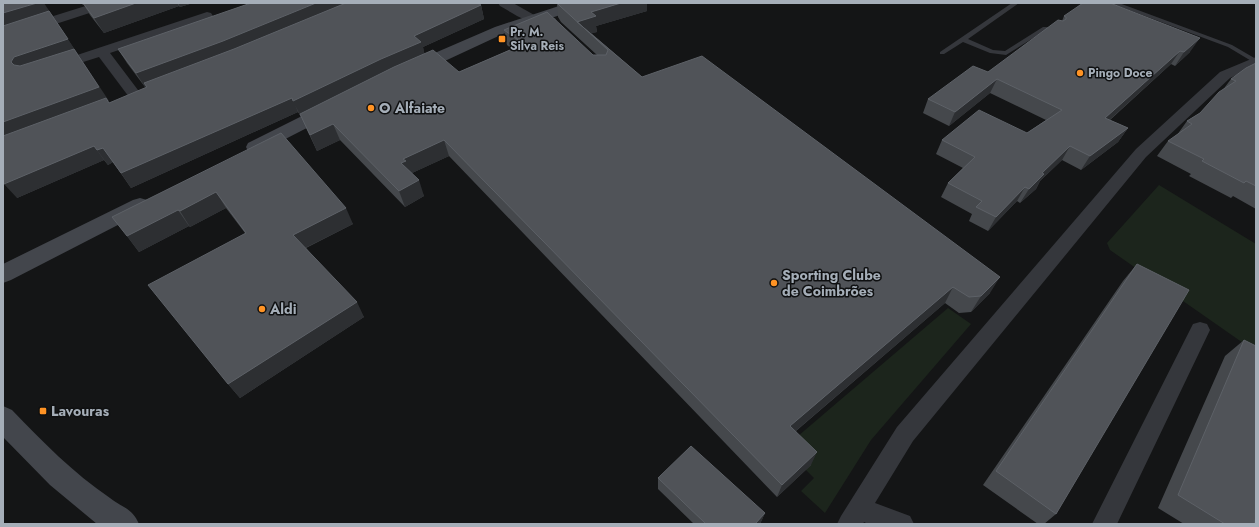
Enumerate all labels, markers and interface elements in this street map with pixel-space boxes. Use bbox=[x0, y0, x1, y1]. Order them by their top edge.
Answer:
place label: Pr. M. Silva Reis bbox=[510, 23, 564, 55]
marker: Pr. M. Silva Reis bbox=[497, 34, 507, 44]
place label: Pingo Doce bbox=[1088, 64, 1152, 82]
marker: Pingo Doce bbox=[1075, 68, 1085, 78]
place label: O Alfaiate bbox=[379, 98, 445, 118]
marker: O Alfaiate bbox=[366, 103, 376, 113]
place label: Sporting Clube de Coimbrões bbox=[782, 265, 881, 301]
marker: Sporting Clube de Coimbrões bbox=[769, 278, 779, 288]
place label: Aldi bbox=[269, 299, 297, 319]
marker: Aldi bbox=[257, 304, 267, 314]
place label: Lavouras bbox=[51, 401, 110, 421]
marker: Lavouras bbox=[38, 406, 48, 416]

